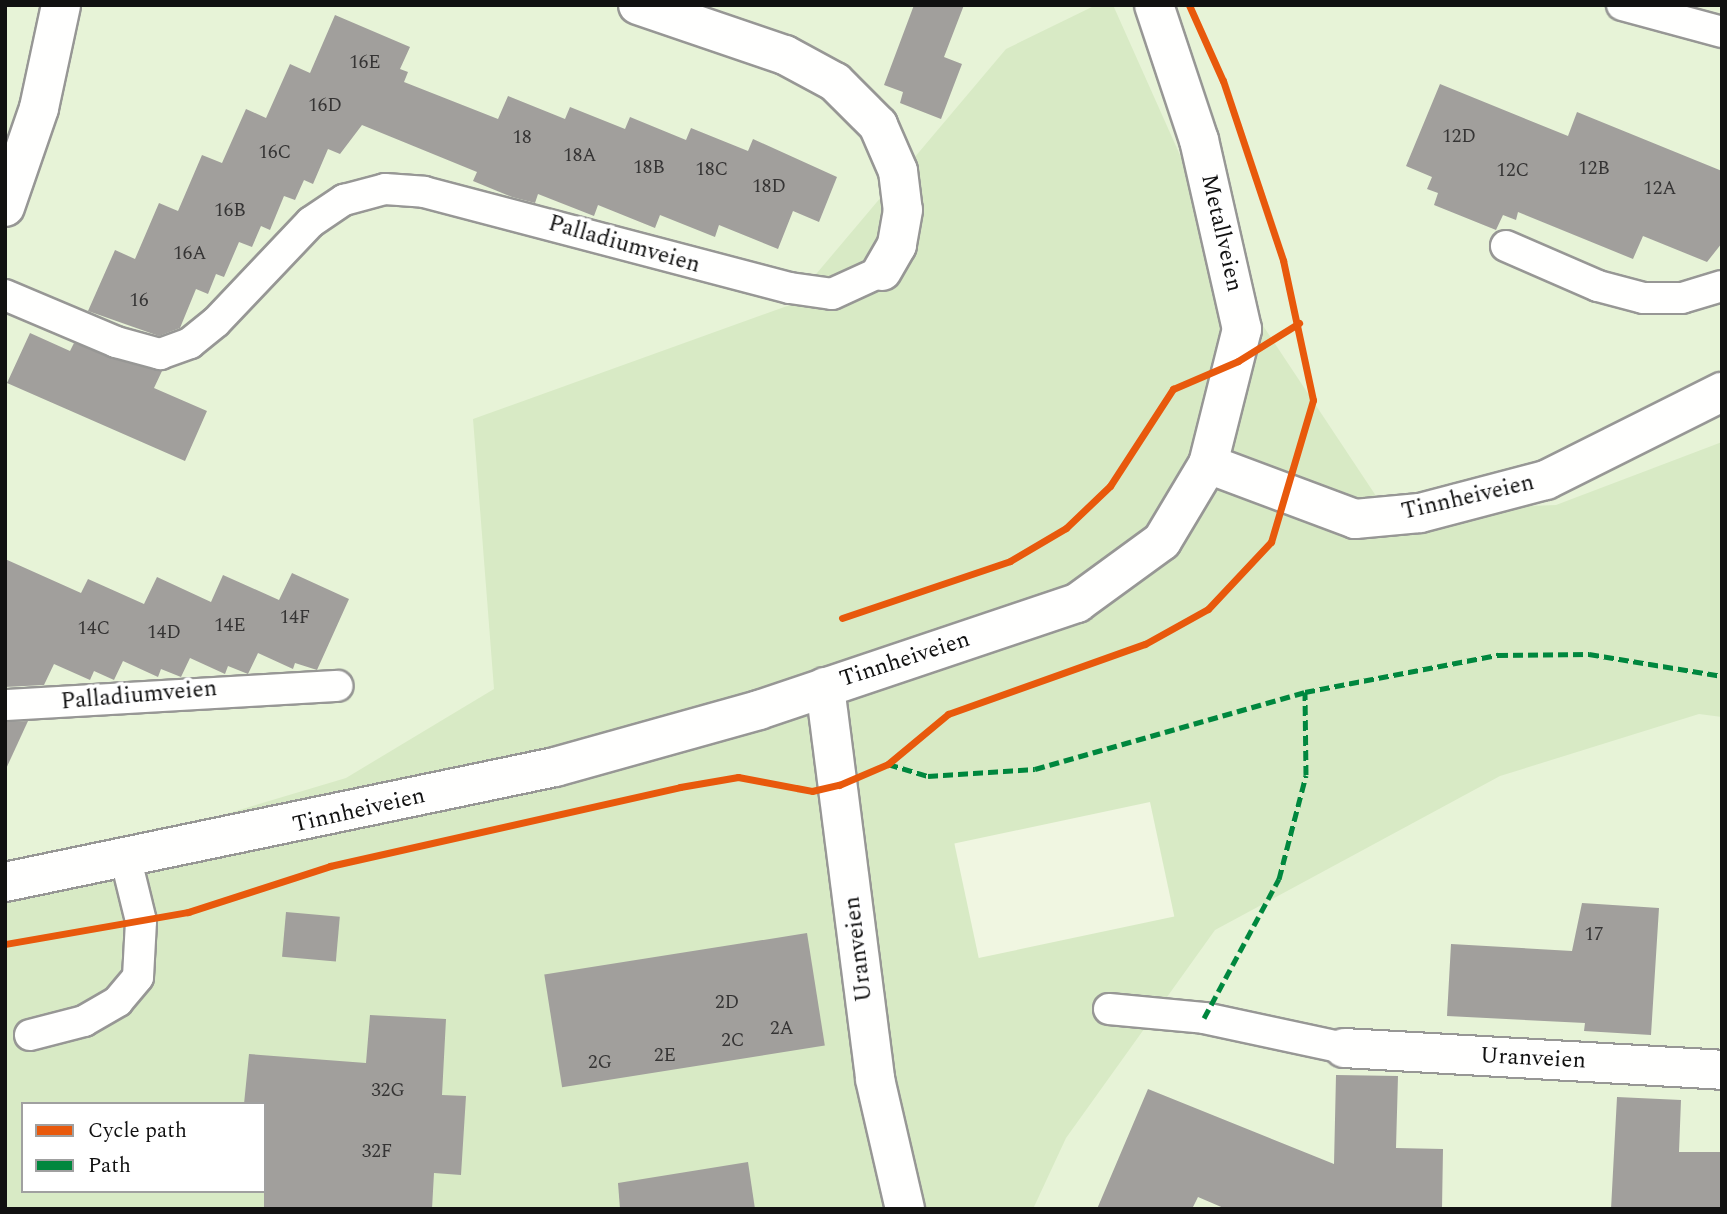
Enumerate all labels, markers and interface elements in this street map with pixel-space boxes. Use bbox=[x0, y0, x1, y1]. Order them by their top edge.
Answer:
house number: 16E bbox=[349, 52, 381, 74]
house number: 16D bbox=[308, 95, 342, 117]
house number: 12D bbox=[1442, 126, 1476, 148]
house number: 18 bbox=[513, 127, 531, 149]
house number: 16C bbox=[259, 142, 291, 164]
house number: 18A bbox=[563, 145, 597, 167]
house number: 18B bbox=[633, 157, 665, 179]
house number: 12B bbox=[1578, 158, 1610, 180]
house number: 18C bbox=[696, 159, 728, 181]
house number: 12C bbox=[1497, 160, 1529, 182]
street label: Metallveien bbox=[1194, 171, 1248, 295]
house number: 18D bbox=[752, 176, 786, 198]
house number: 12A bbox=[1643, 178, 1677, 200]
house number: 16B bbox=[214, 200, 246, 222]
street label: Palladiumveien bbox=[545, 210, 703, 280]
house number: 16A bbox=[173, 243, 207, 265]
house number: 16 bbox=[130, 290, 148, 312]
street label: Tinnheiveien bbox=[1399, 469, 1537, 527]
house number: 14F bbox=[280, 607, 310, 629]
house number: 14E bbox=[214, 615, 246, 637]
house number: 14C bbox=[78, 618, 110, 640]
house number: 14D bbox=[147, 622, 181, 644]
street label: Tinnheiveien bbox=[837, 626, 973, 694]
street label: Palladiumveien bbox=[60, 675, 218, 717]
street label: Tinnheiveien bbox=[290, 782, 428, 840]
street label: Uranveien bbox=[839, 895, 879, 1003]
house number: 17 bbox=[1585, 924, 1603, 946]
house number: 2D bbox=[715, 992, 739, 1014]
house number: 2A bbox=[770, 1018, 794, 1040]
house number: 2C bbox=[721, 1030, 745, 1052]
street label: Uranveien bbox=[1479, 1042, 1587, 1076]
house number: 2E bbox=[654, 1045, 676, 1067]
house number: 2G bbox=[588, 1052, 612, 1074]
house number: 32G bbox=[371, 1080, 405, 1102]
legend bbox=[21, 1102, 266, 1193]
text: Cycle path bbox=[88, 1115, 187, 1147]
house number: 32F bbox=[362, 1141, 392, 1163]
text: Path bbox=[88, 1150, 131, 1182]

